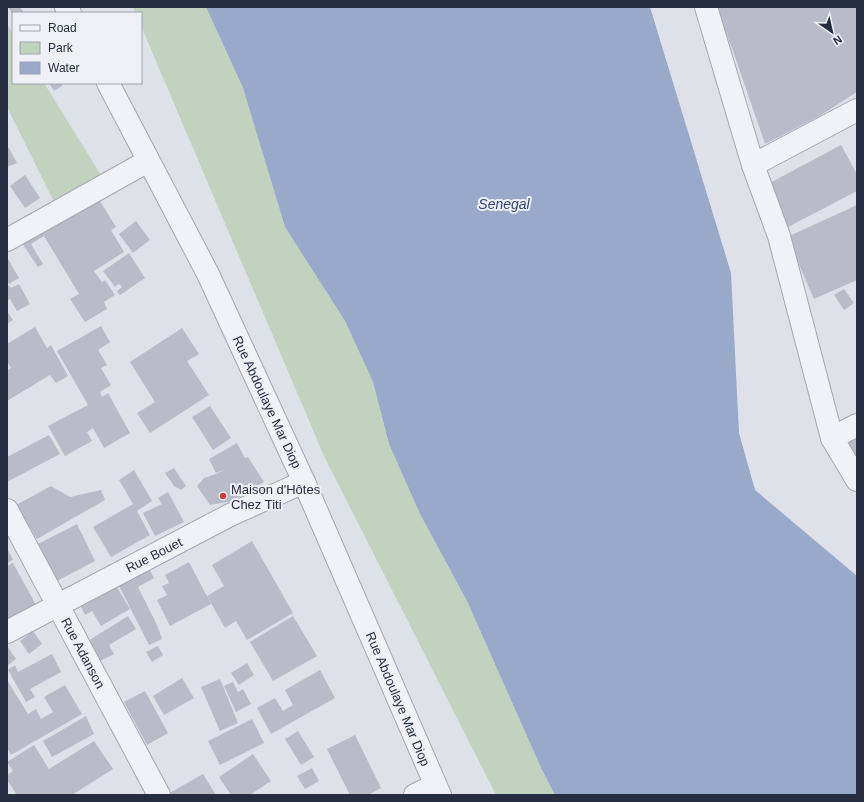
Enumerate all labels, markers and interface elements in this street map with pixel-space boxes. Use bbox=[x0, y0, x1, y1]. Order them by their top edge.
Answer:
legend bbox=[12, 12, 142, 84]
north arrow bbox=[812, 12, 852, 52]
text: Road bbox=[48, 21, 77, 35]
text: N bbox=[831, 33, 844, 48]
text: Park bbox=[48, 41, 74, 55]
text: Water bbox=[48, 61, 80, 75]
water label: Senegal bbox=[478, 196, 531, 212]
street label: Rue Abdoulaye Mar Diop bbox=[230, 333, 304, 471]
place label: Maison d'Hôtes Chez Titi bbox=[231, 482, 321, 512]
marker: Maison d'Hôtes Chez Titi bbox=[218, 491, 228, 501]
street label: Rue Bouet bbox=[123, 534, 185, 576]
street label: Rue Adanson bbox=[58, 615, 108, 691]
street label: Rue Abdoulaye Mar Diop bbox=[363, 630, 433, 768]

